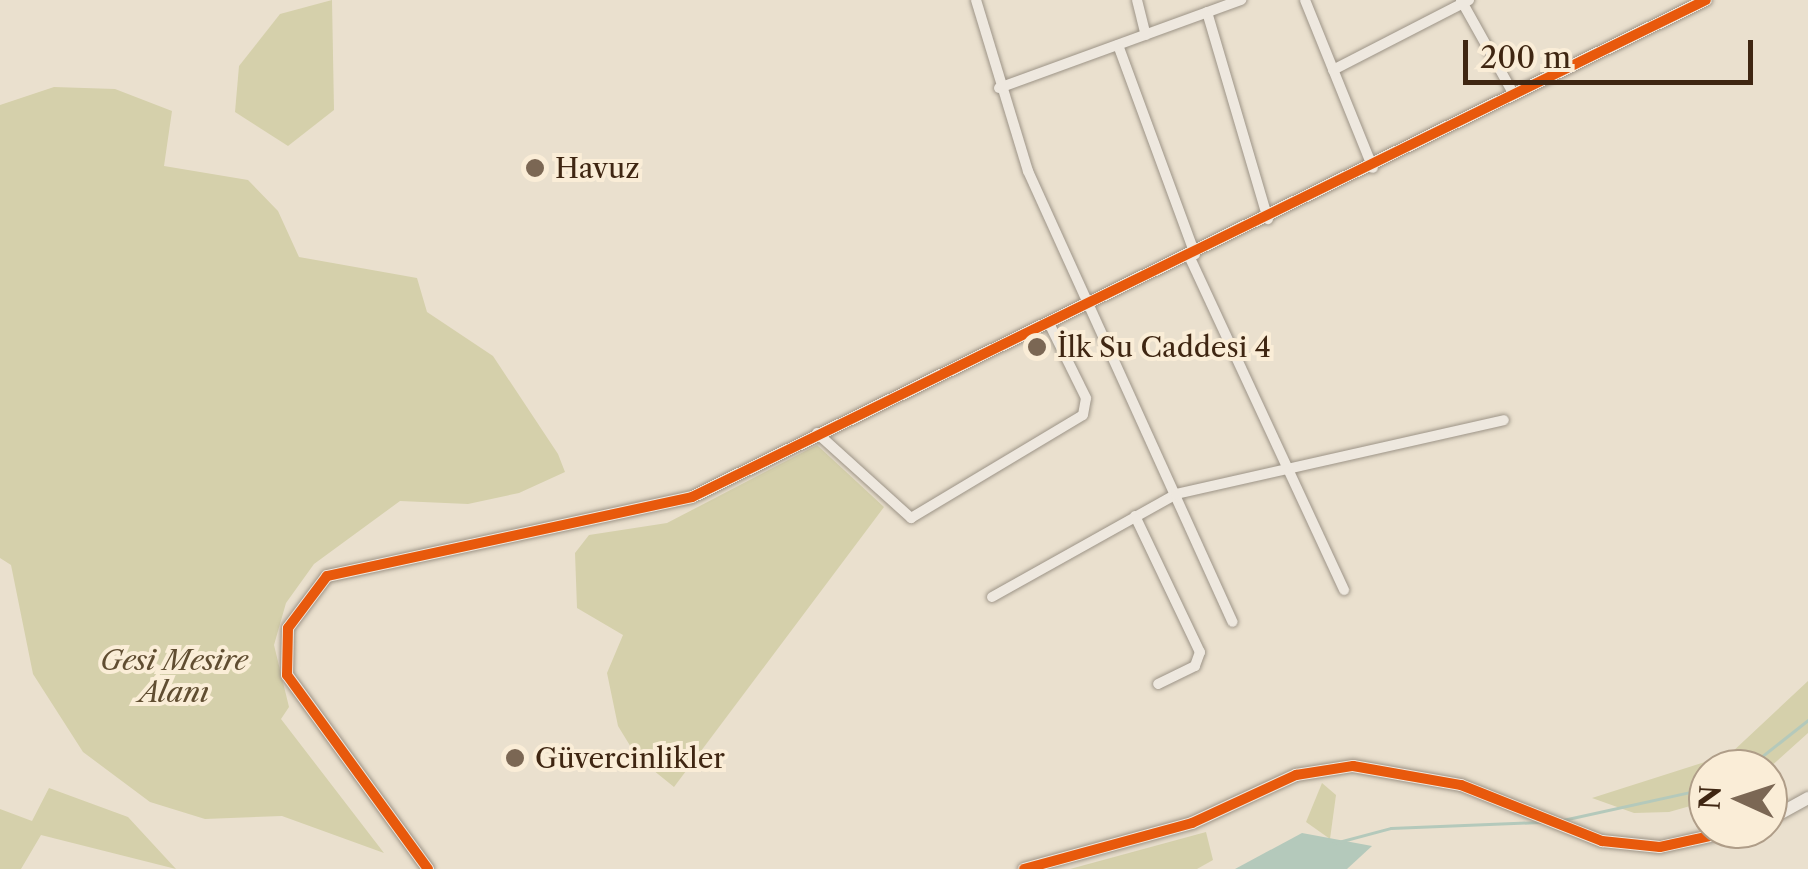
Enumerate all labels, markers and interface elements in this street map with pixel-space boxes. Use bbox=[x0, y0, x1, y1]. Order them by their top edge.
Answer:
scale bar bbox=[1468, 20, 1758, 82]
text: 200 m bbox=[1480, 39, 1571, 76]
place label: Havuz bbox=[555, 151, 640, 185]
marker: Havuz bbox=[524, 157, 546, 179]
place label: İlk Su Caddesi 4 bbox=[1057, 330, 1271, 364]
marker: İlk Su Caddesi 4 bbox=[1026, 336, 1048, 358]
park label: Gesi Mesire Alanı bbox=[100, 643, 248, 709]
place label: Güvercinlikler bbox=[535, 741, 725, 775]
marker: Güvercinlikler bbox=[504, 747, 526, 769]
north arrow bbox=[1688, 749, 1788, 849]
text: N bbox=[1692, 784, 1728, 811]

